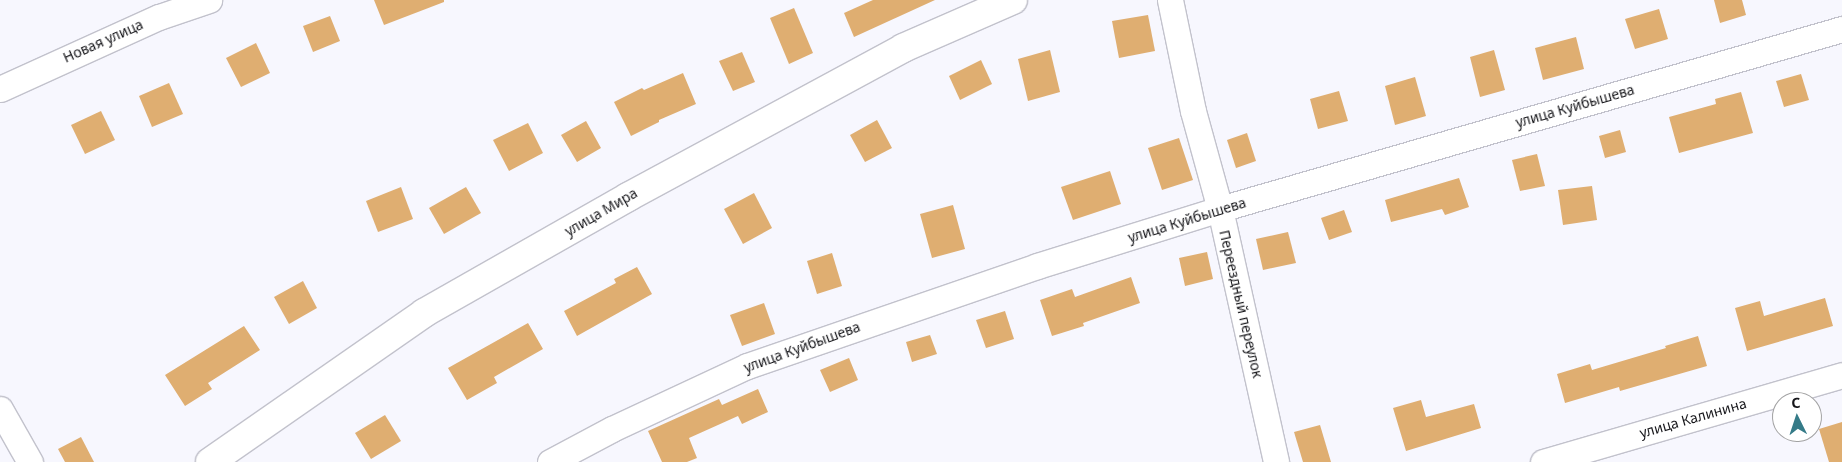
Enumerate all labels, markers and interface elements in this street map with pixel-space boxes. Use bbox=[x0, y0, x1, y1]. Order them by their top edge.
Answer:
street label: Новая улица bbox=[60, 16, 146, 66]
street label: улица Куйбышева bbox=[1514, 81, 1636, 131]
street label: улица Мира bbox=[562, 184, 640, 240]
street label: улица Куйбышева bbox=[1126, 194, 1248, 246]
street label: Переездный переулок bbox=[1216, 228, 1266, 380]
street label: улица Куйбышева bbox=[741, 318, 863, 376]
north arrow bbox=[1772, 392, 1822, 442]
text: С bbox=[1791, 393, 1801, 412]
street label: улица Калинина bbox=[1638, 395, 1748, 441]

